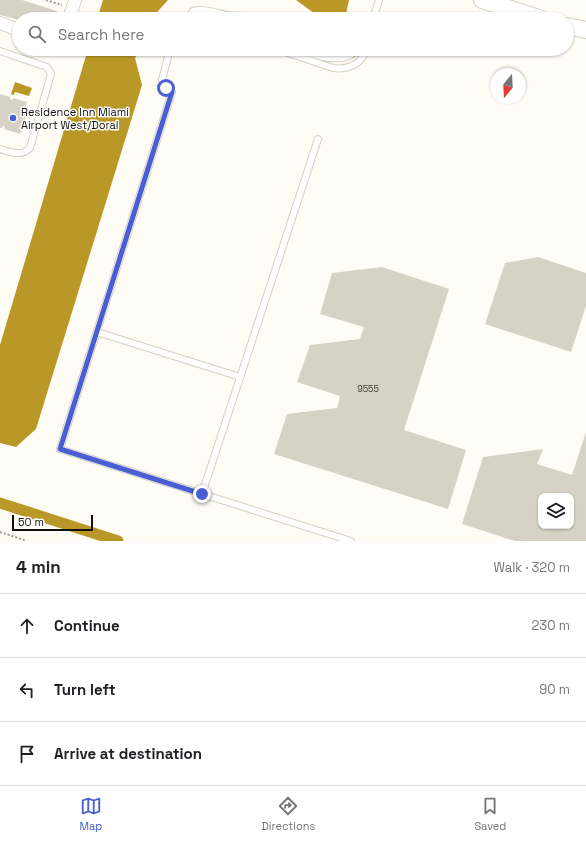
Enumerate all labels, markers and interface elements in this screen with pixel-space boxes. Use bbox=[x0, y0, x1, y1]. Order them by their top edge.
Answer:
search box bbox=[12, 12, 574, 56]
icon: search bbox=[26, 23, 48, 45]
text: Search here bbox=[58, 25, 144, 44]
north arrow bbox=[490, 68, 526, 104]
route start bbox=[157, 79, 175, 97]
place label: Residence Inn Miami Airport West/Doral bbox=[21, 105, 129, 132]
marker: Residence Inn Miami Airport West/Doral bbox=[8, 113, 18, 123]
house number: 9555 bbox=[357, 383, 379, 395]
route end bbox=[193, 485, 211, 503]
map controls bbox=[538, 493, 574, 529]
button: layers bbox=[538, 493, 574, 529]
scale bar bbox=[12, 513, 93, 532]
text: 50 m bbox=[18, 515, 44, 529]
text: 4 min bbox=[16, 556, 61, 578]
text: Walk · 320 m bbox=[493, 559, 570, 576]
icon: ahead bbox=[16, 615, 38, 637]
text: Continue bbox=[54, 616, 120, 635]
text: 230 m bbox=[532, 617, 570, 634]
icon: left bbox=[16, 679, 38, 701]
text: Turn left bbox=[54, 680, 116, 699]
text: 90 m bbox=[539, 681, 570, 698]
icon: arrive bbox=[16, 743, 38, 765]
text: Arrive at destination bbox=[54, 744, 202, 763]
tab: Map bbox=[80, 795, 102, 833]
tab: Directions bbox=[261, 795, 315, 833]
tab: Saved bbox=[474, 795, 506, 833]

